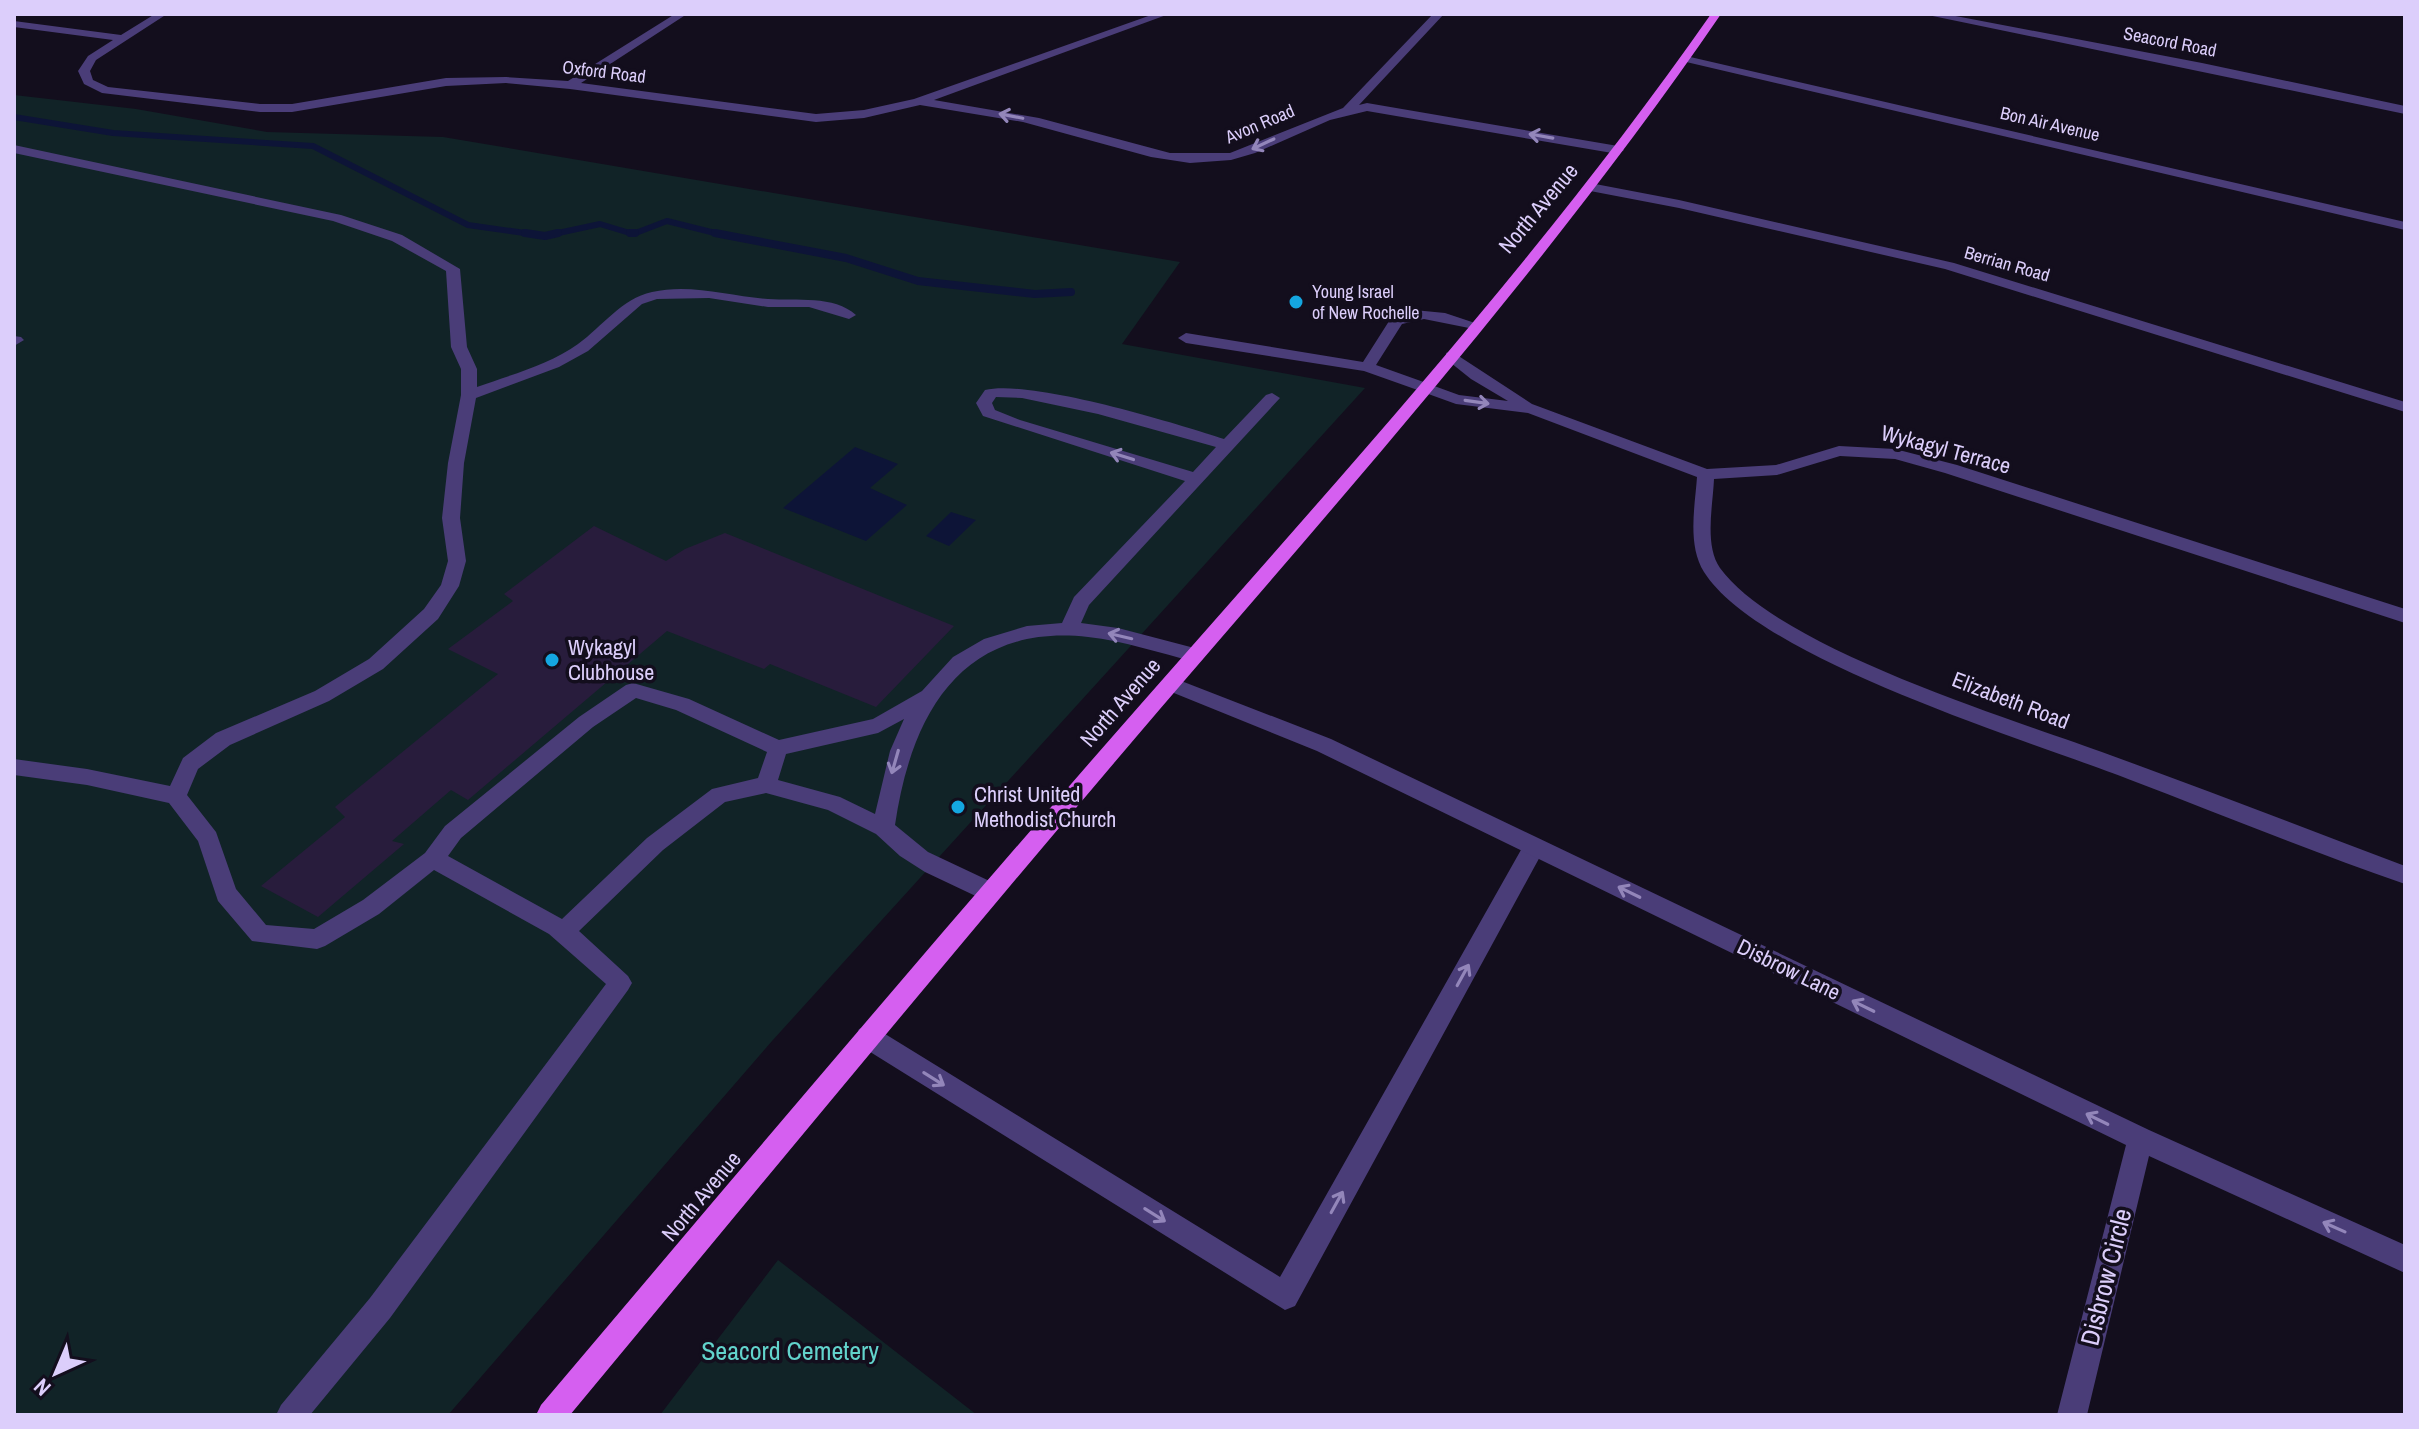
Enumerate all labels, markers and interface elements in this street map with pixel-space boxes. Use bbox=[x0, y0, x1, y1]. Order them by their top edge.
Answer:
street label: Seacord Road bbox=[2121, 20, 2219, 63]
street label: Oxford Road bbox=[561, 54, 647, 89]
street label: Avon Road bbox=[1221, 98, 1298, 150]
street label: Bon Air Avenue bbox=[1998, 100, 2102, 147]
one-way arrow bbox=[999, 108, 1025, 123]
one-way arrow bbox=[1529, 128, 1554, 143]
one-way arrow bbox=[1251, 137, 1275, 152]
street label: North Avenue bbox=[1491, 157, 1585, 259]
street label: Berrian Road bbox=[1961, 239, 2053, 288]
place label: Young Israel of New Rochelle bbox=[1312, 279, 1419, 325]
marker: Young Israel of New Rochelle bbox=[1287, 293, 1305, 311]
one-way arrow bbox=[1463, 394, 1490, 409]
street label: Wykagyl Terrace bbox=[1878, 417, 2014, 481]
one-way arrow bbox=[1110, 448, 1135, 462]
one-way arrow bbox=[1107, 628, 1133, 643]
place label: Wykagyl Clubhouse bbox=[568, 632, 654, 687]
marker: Wykagyl Clubhouse bbox=[543, 651, 561, 669]
street label: North Avenue bbox=[1073, 651, 1167, 753]
street label: Elizabeth Road bbox=[1948, 664, 2074, 736]
one-way arrow bbox=[887, 748, 902, 774]
place label: Christ United Methodist Church bbox=[974, 779, 1116, 834]
marker: Christ United Methodist Church bbox=[949, 798, 967, 816]
one-way arrow bbox=[1618, 884, 1642, 900]
street label: Disbrow Lane bbox=[1732, 931, 1846, 1007]
one-way arrow bbox=[1456, 963, 1472, 987]
one-way arrow bbox=[1852, 997, 1876, 1013]
one-way arrow bbox=[922, 1071, 945, 1087]
one-way arrow bbox=[2086, 1111, 2110, 1126]
street label: North Avenue bbox=[654, 1145, 748, 1247]
one-way arrow bbox=[1329, 1191, 1345, 1214]
street label: Disbrow Circle bbox=[2072, 1205, 2139, 1349]
one-way arrow bbox=[1143, 1208, 1166, 1224]
one-way arrow bbox=[2322, 1218, 2347, 1233]
north arrow bbox=[16, 1333, 96, 1413]
park label: Seacord Cemetery bbox=[701, 1333, 879, 1368]
text: N bbox=[27, 1372, 57, 1403]

